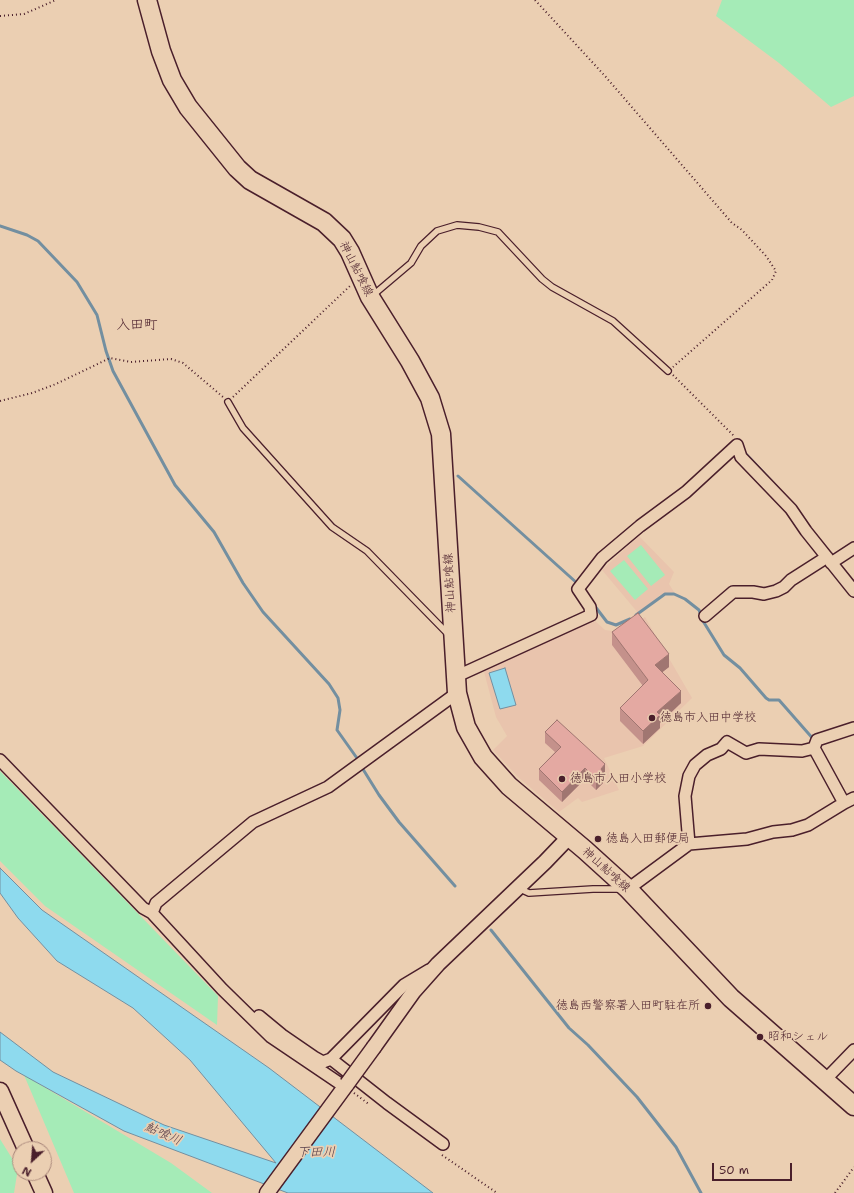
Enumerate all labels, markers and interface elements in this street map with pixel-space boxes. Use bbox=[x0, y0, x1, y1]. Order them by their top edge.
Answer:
street label: 神山鮎喰線 bbox=[336, 239, 376, 299]
district label: 入田町 bbox=[116, 317, 158, 333]
street label: 神山鮎喰線 bbox=[441, 553, 459, 613]
place label: 徳島市入田中学校 bbox=[660, 711, 756, 725]
marker: 徳島市入田中学校 bbox=[647, 713, 657, 723]
place label: 徳島市入田小学校 bbox=[570, 772, 666, 786]
marker: 徳島市入田小学校 bbox=[557, 774, 567, 784]
place label: 徳島入田郵便局 bbox=[606, 832, 690, 846]
marker: 徳島入田郵便局 bbox=[593, 834, 603, 844]
street label: 神山鮎喰線 bbox=[579, 845, 633, 895]
place label: 徳島西警察署入田町駐在所 bbox=[556, 999, 700, 1013]
marker: 徳島西警察署入田町駐在所 bbox=[703, 1001, 713, 1011]
place label: 昭和シェル bbox=[768, 1030, 828, 1044]
marker: 昭和シェル bbox=[755, 1032, 765, 1042]
water label: 鮎喰川 bbox=[142, 1119, 184, 1149]
north arrow bbox=[12, 1141, 52, 1181]
water label: 下田川 bbox=[297, 1145, 335, 1161]
scale bar bbox=[714, 1155, 794, 1181]
text: 50 m bbox=[719, 1162, 749, 1178]
text: N bbox=[20, 1163, 34, 1180]

